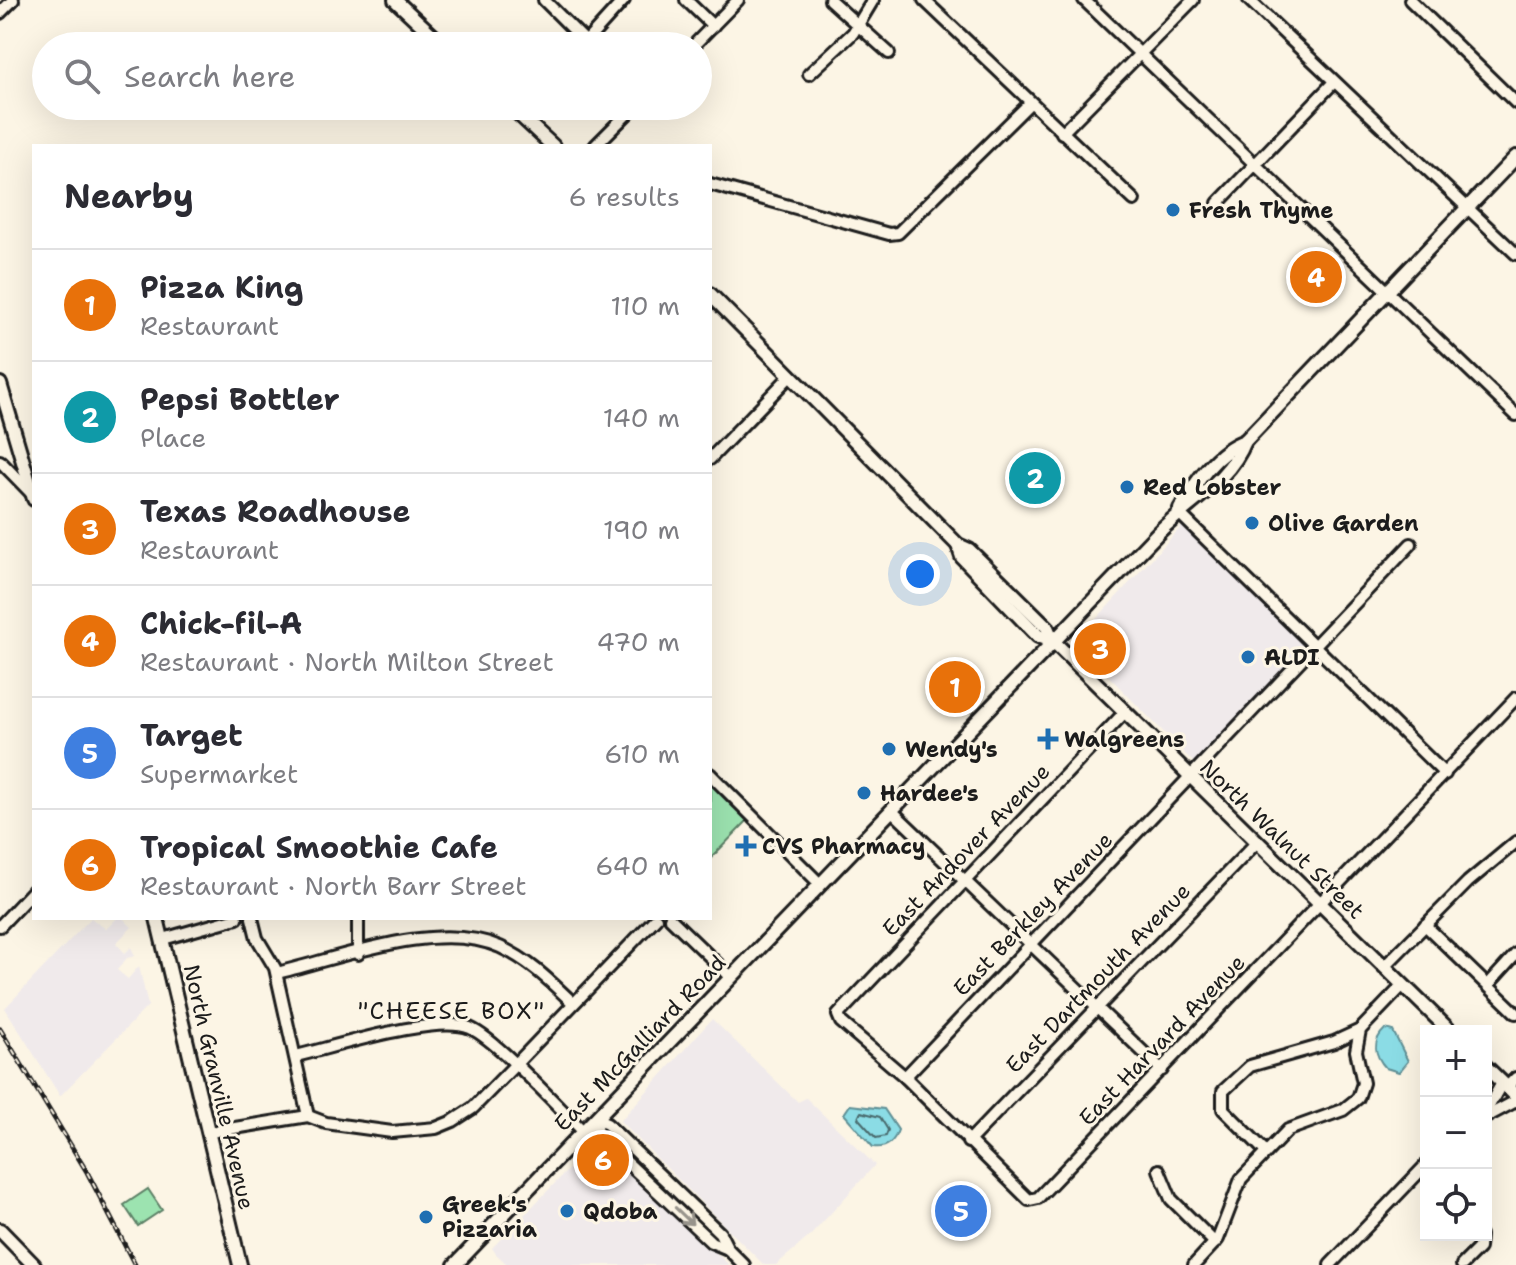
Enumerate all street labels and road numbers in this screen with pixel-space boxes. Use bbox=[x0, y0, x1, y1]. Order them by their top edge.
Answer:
street label: North Walnut Street bbox=[1194, 753, 1370, 925]
street label: East Andover Avenue bbox=[876, 757, 1056, 943]
street label: East Berkley Avenue bbox=[947, 826, 1119, 1002]
street label: East Dartmouth Avenue bbox=[999, 877, 1197, 1079]
street label: East McGalliard Road bbox=[548, 948, 732, 1138]
street label: East Harvard Avenue bbox=[1073, 948, 1251, 1132]
street label: North Granville Avenue bbox=[177, 962, 261, 1212]

